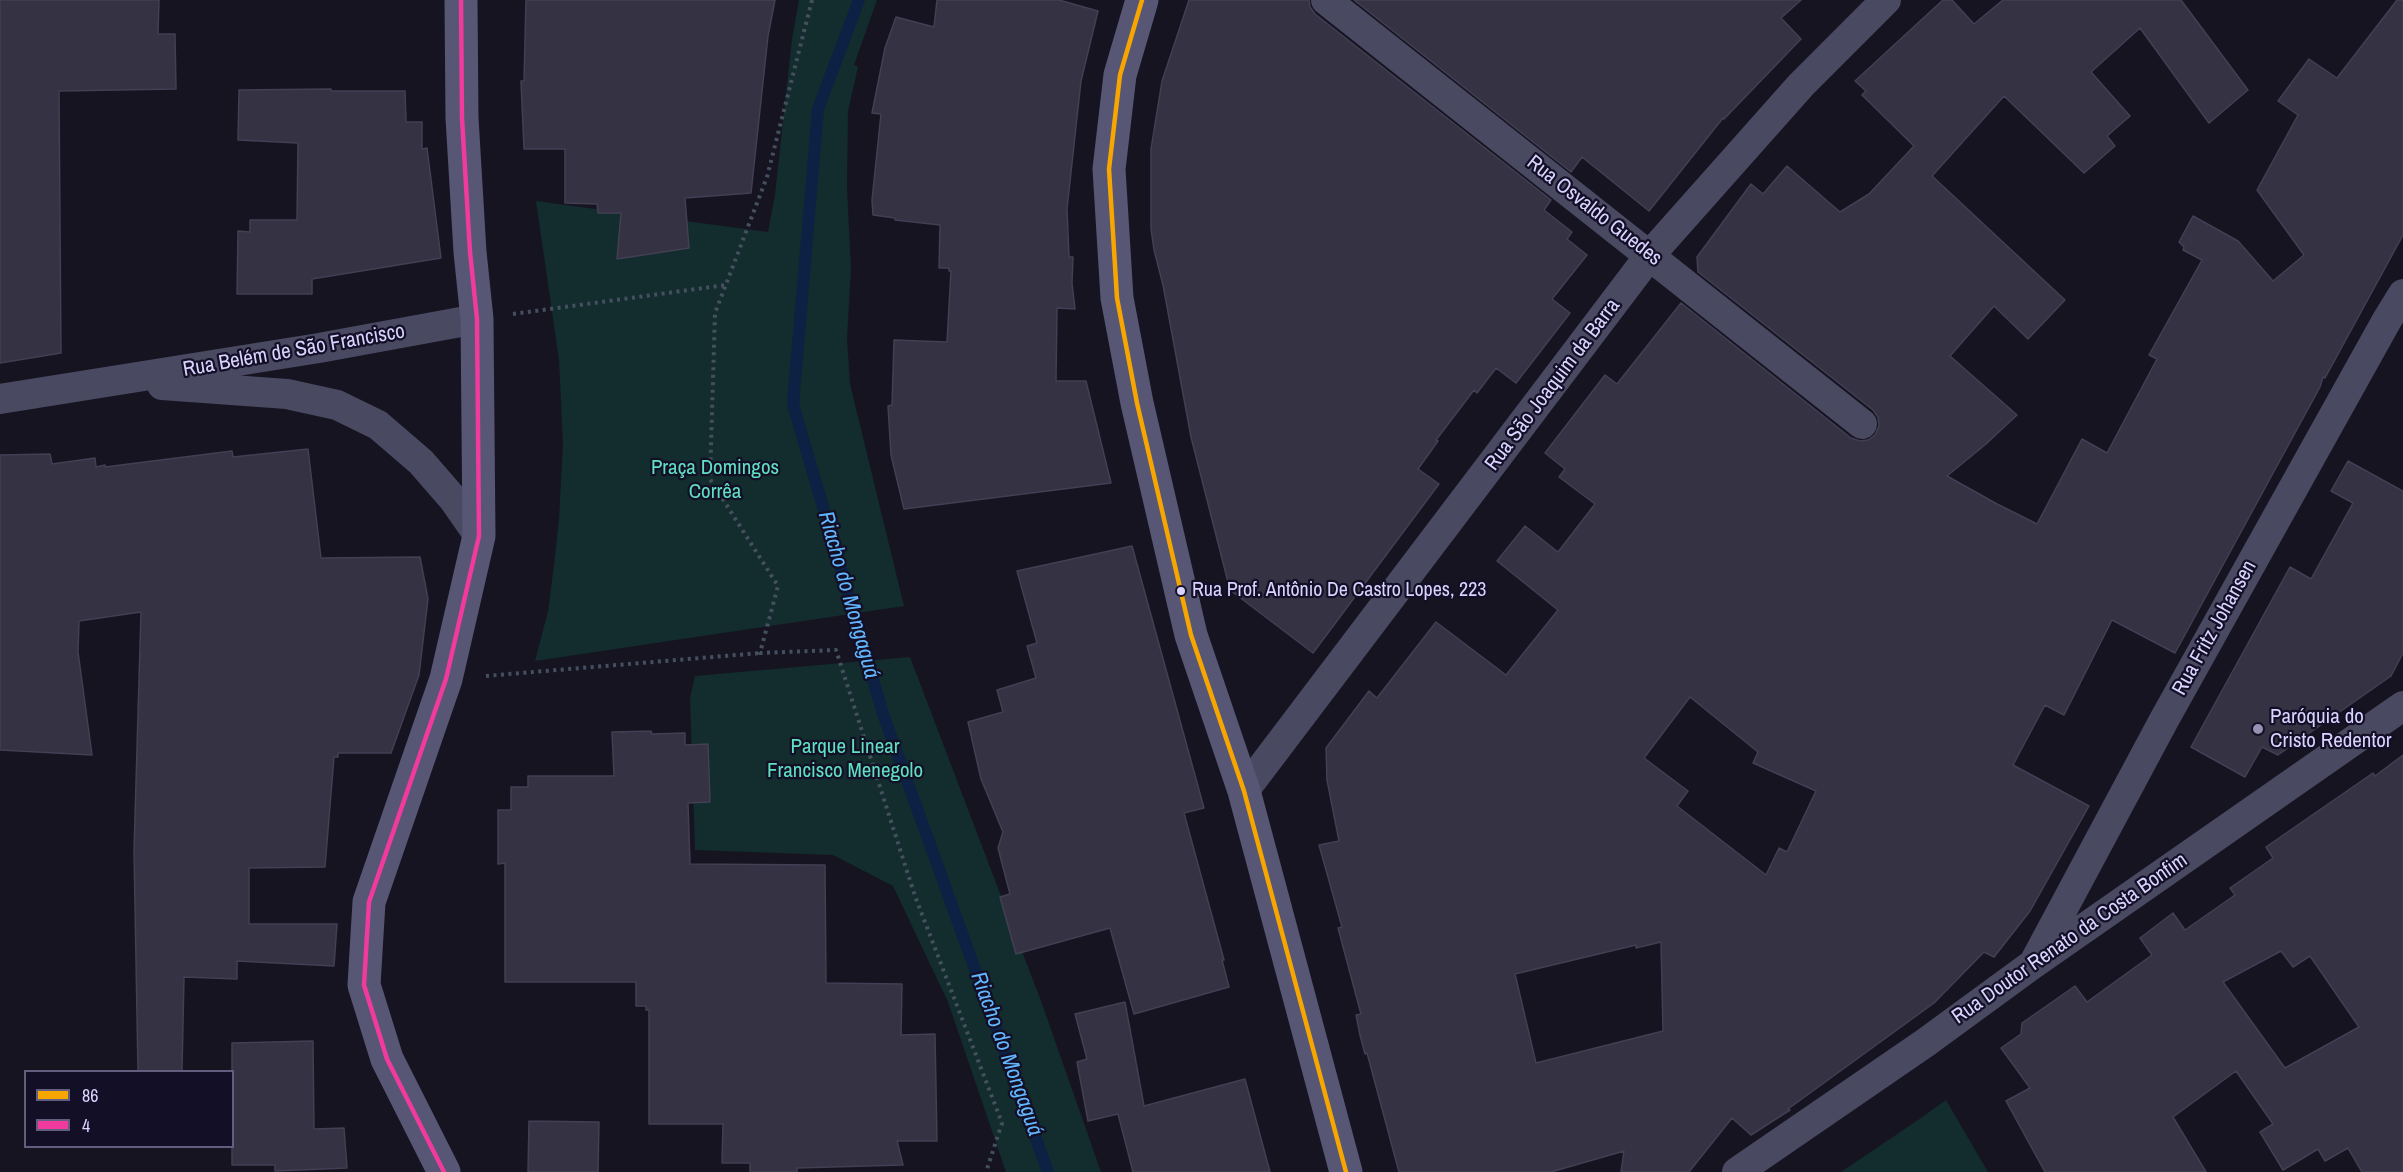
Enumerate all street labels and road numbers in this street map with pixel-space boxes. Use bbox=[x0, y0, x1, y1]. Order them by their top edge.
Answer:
street label: Rua Osvaldo Guedes bbox=[1521, 150, 1667, 272]
street label: Rua São Joaquim da Barra bbox=[1480, 294, 1626, 476]
street label: Rua Belém de São Francisco bbox=[181, 319, 407, 383]
street label: Rua Fritz Johansen bbox=[2168, 556, 2262, 700]
street label: Rua Doutor Renato da Costa Bonfim bbox=[1948, 848, 2192, 1030]

